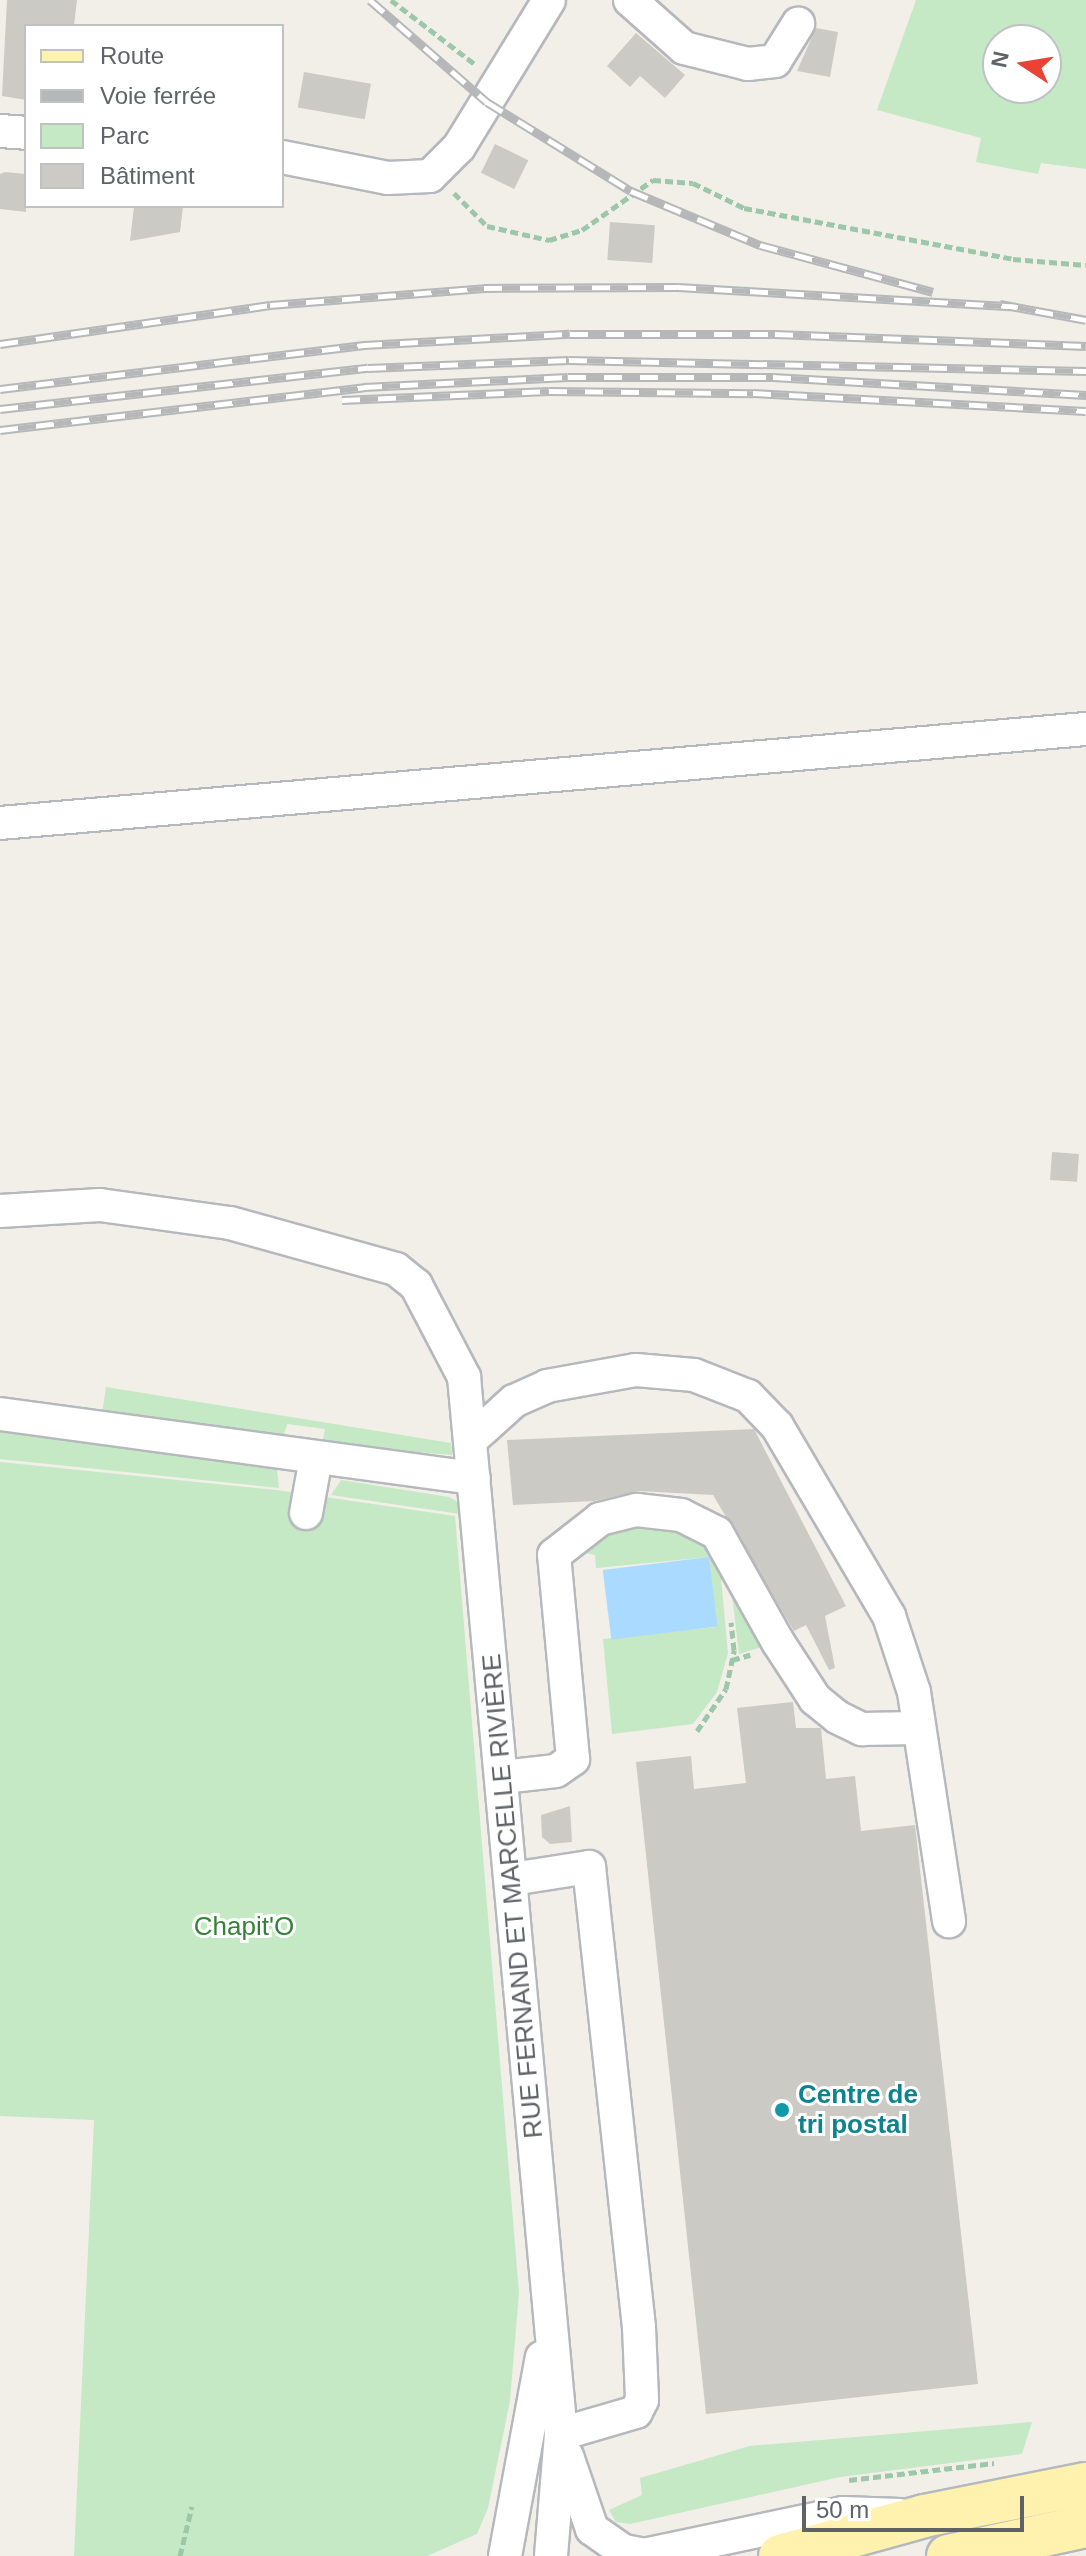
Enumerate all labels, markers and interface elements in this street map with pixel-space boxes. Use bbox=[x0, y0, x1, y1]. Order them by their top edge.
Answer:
legend bbox=[24, 24, 284, 208]
north arrow bbox=[982, 24, 1062, 104]
text: Route bbox=[100, 42, 164, 69]
text: N bbox=[986, 49, 1014, 70]
text: Voie ferrée bbox=[100, 82, 216, 109]
text: Parc bbox=[100, 122, 149, 149]
text: Bâtiment bbox=[100, 162, 195, 189]
street label: RUE FERNAND ET MARCELLE RIVIÈRE bbox=[476, 1652, 550, 2140]
park label: Chapit'O bbox=[194, 1911, 294, 1943]
place label: Centre de tri postal bbox=[798, 2079, 918, 2140]
marker: Centre de tri postal bbox=[773, 2101, 791, 2119]
scale bar bbox=[806, 2480, 1028, 2530]
text: 50 m bbox=[816, 2496, 869, 2523]

